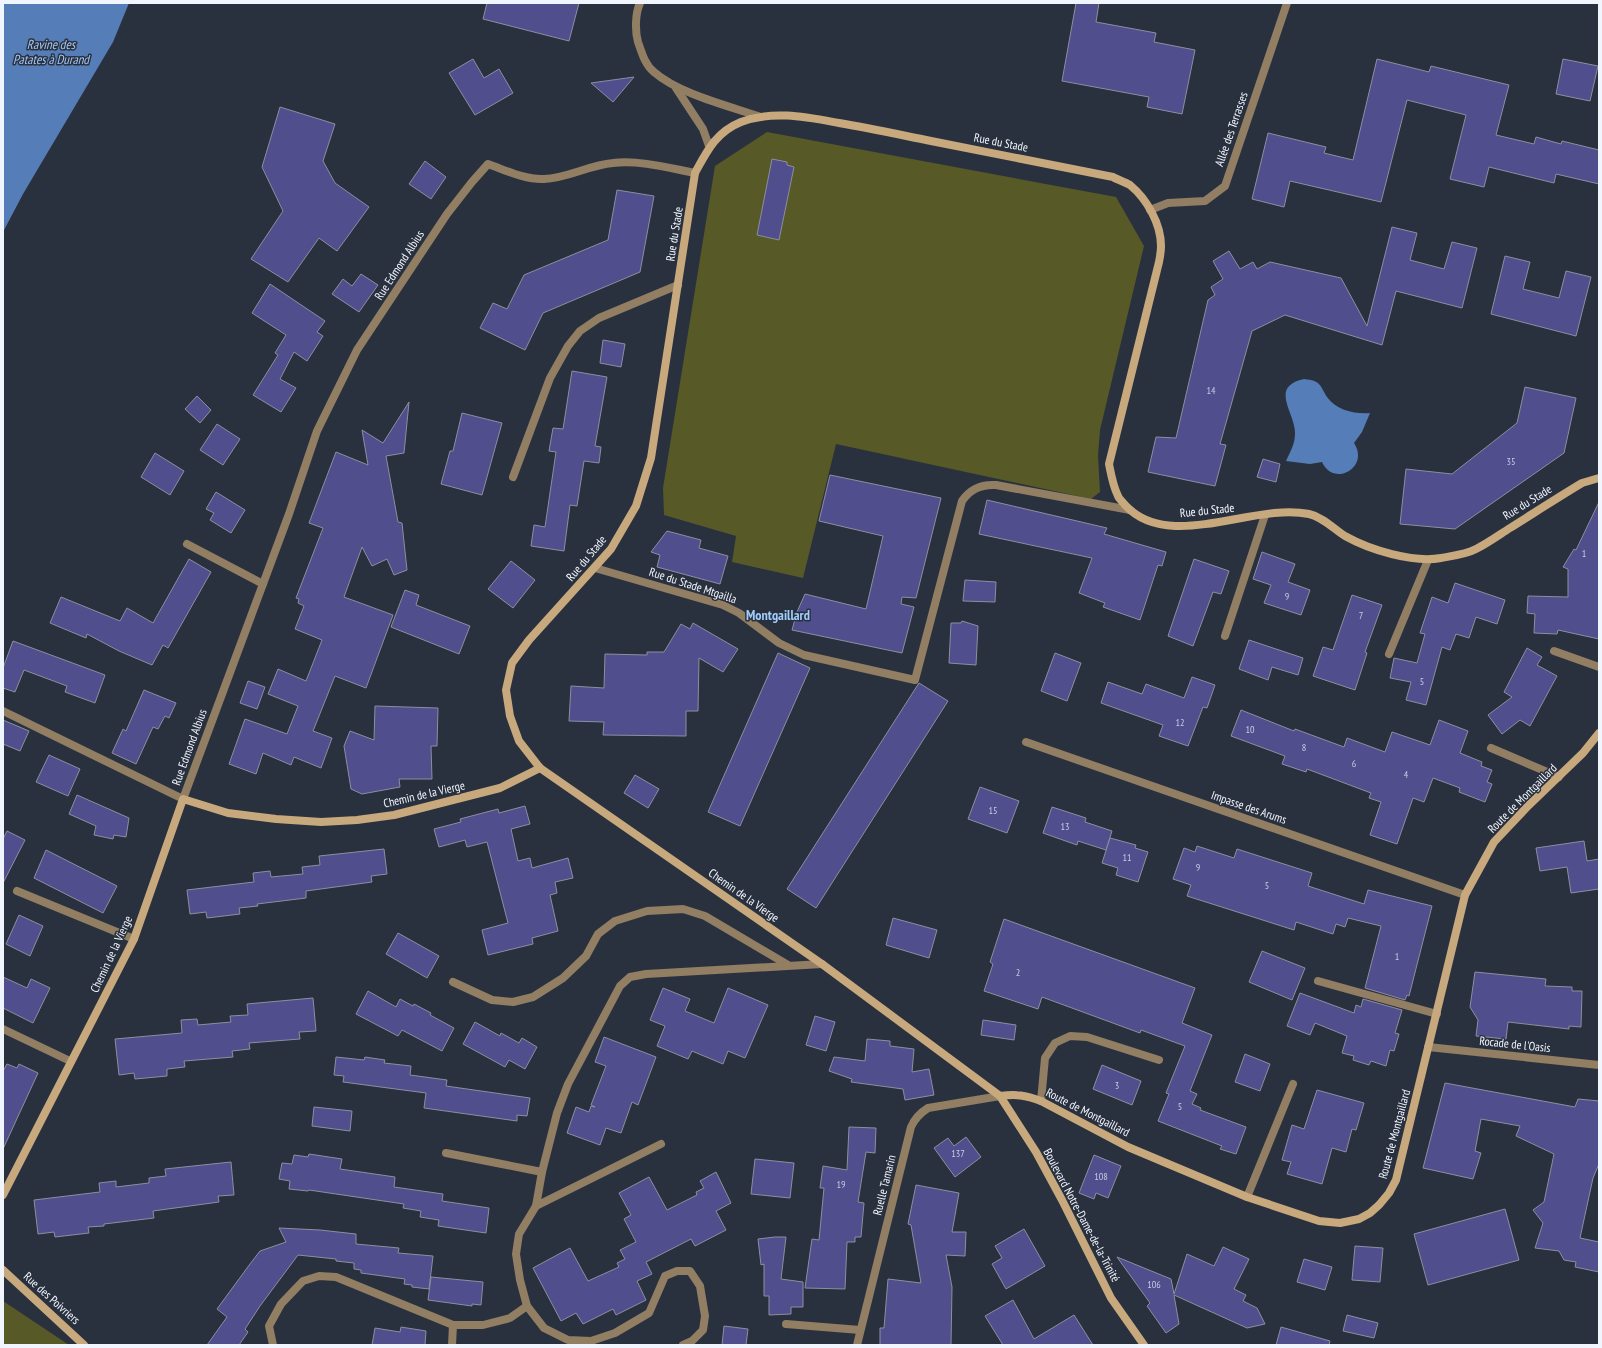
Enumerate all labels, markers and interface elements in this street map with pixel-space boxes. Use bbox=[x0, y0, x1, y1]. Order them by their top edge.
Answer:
water label: Ravine des Patates à Durand bbox=[13, 36, 91, 68]
street label: Allée des Terrasses bbox=[1211, 90, 1251, 168]
street label: Rue du Stade bbox=[973, 129, 1029, 155]
street label: Rue du Stade bbox=[662, 206, 686, 262]
street label: Rue Edmond Albius bbox=[371, 227, 427, 303]
house number: 14 bbox=[1207, 384, 1216, 397]
house number: 35 bbox=[1507, 455, 1516, 468]
street label: Rue du Stade bbox=[1500, 481, 1554, 523]
street label: Rue du Stade bbox=[1179, 500, 1235, 520]
street label: Rue du Stade bbox=[563, 532, 609, 584]
house number: 1 bbox=[1582, 547, 1586, 560]
street label: Rue du Stade Mtgailla bbox=[647, 564, 739, 606]
house number: 9 bbox=[1285, 590, 1289, 603]
district label: Montgaillard bbox=[746, 606, 810, 624]
house number: 7 bbox=[1359, 609, 1363, 622]
house number: 5 bbox=[1420, 675, 1424, 688]
street label: Rue Edmond Albius bbox=[168, 707, 210, 787]
house number: 12 bbox=[1176, 716, 1185, 729]
house number: 10 bbox=[1246, 723, 1255, 736]
house number: 8 bbox=[1302, 741, 1306, 754]
house number: 6 bbox=[1352, 757, 1357, 770]
street label: Route de Montgaillard bbox=[1484, 760, 1560, 836]
house number: 4 bbox=[1404, 768, 1409, 781]
street label: Chemin de la Vierge bbox=[382, 777, 466, 811]
street label: Impasse des Arums bbox=[1209, 787, 1289, 827]
house number: 15 bbox=[989, 804, 998, 817]
house number: 13 bbox=[1061, 820, 1070, 833]
house number: 11 bbox=[1123, 851, 1132, 864]
house number: 9 bbox=[1196, 861, 1200, 874]
street label: Chemin de la Vierge bbox=[706, 865, 782, 925]
house number: 5 bbox=[1265, 879, 1269, 892]
street label: Chemin de la Vierge bbox=[87, 913, 135, 995]
house number: 1 bbox=[1395, 950, 1399, 963]
house number: 2 bbox=[1016, 966, 1020, 979]
street label: Rocade de l'Oasis bbox=[1479, 1033, 1551, 1055]
house number: 3 bbox=[1115, 1079, 1119, 1092]
street label: Route de Montgaillard bbox=[1044, 1084, 1132, 1140]
street label: Route de Montgaillard bbox=[1375, 1088, 1413, 1180]
house number: 5 bbox=[1178, 1100, 1182, 1113]
street label: Boulevard Notre-Dame-de-la-Trinité bbox=[1040, 1146, 1124, 1284]
house number: 137 bbox=[951, 1147, 965, 1160]
street label: Ruelle Tamarin bbox=[869, 1153, 899, 1217]
house number: 108 bbox=[1094, 1170, 1108, 1183]
house number: 19 bbox=[837, 1178, 846, 1191]
street label: Rue des Poivriers bbox=[21, 1269, 83, 1327]
house number: 106 bbox=[1147, 1278, 1161, 1291]

